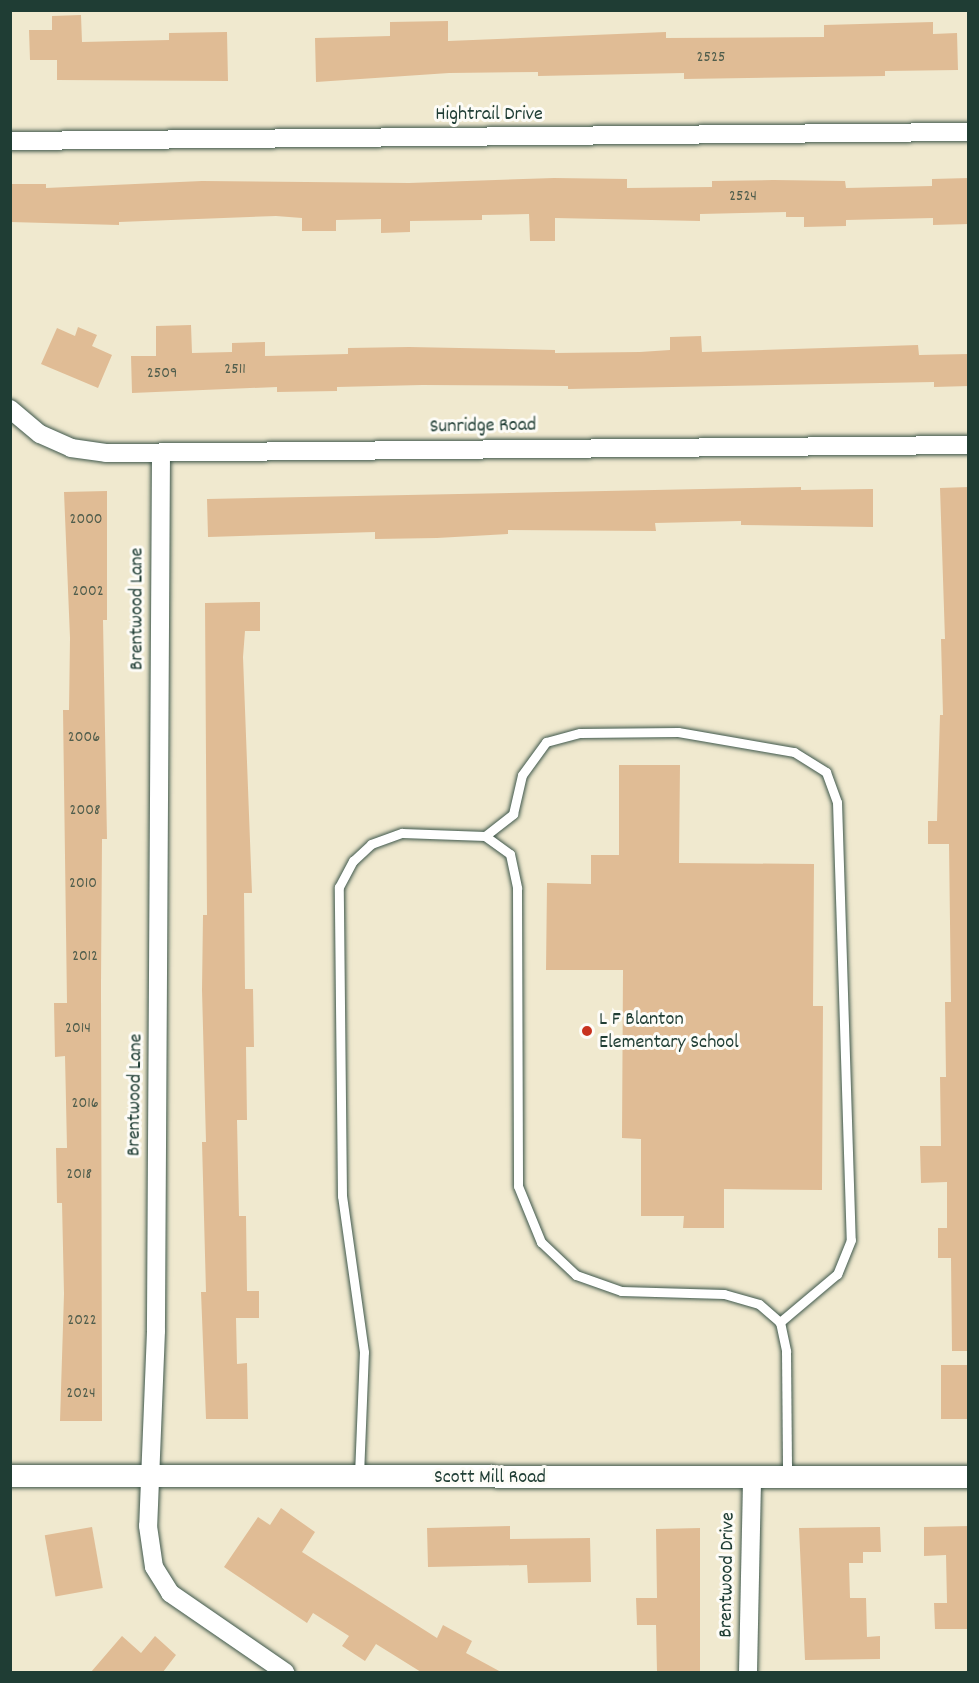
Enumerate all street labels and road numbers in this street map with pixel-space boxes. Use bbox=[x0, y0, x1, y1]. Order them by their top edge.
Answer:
street label: Hightrail Drive bbox=[435, 103, 543, 127]
street label: Sunridge Road bbox=[429, 414, 537, 440]
street label: Brentwood Lane bbox=[126, 548, 150, 670]
street label: Brentwood Lane bbox=[123, 1034, 149, 1156]
street label: Scott Mill Road bbox=[434, 1466, 546, 1490]
street label: Brentwood Drive bbox=[715, 1512, 741, 1638]

